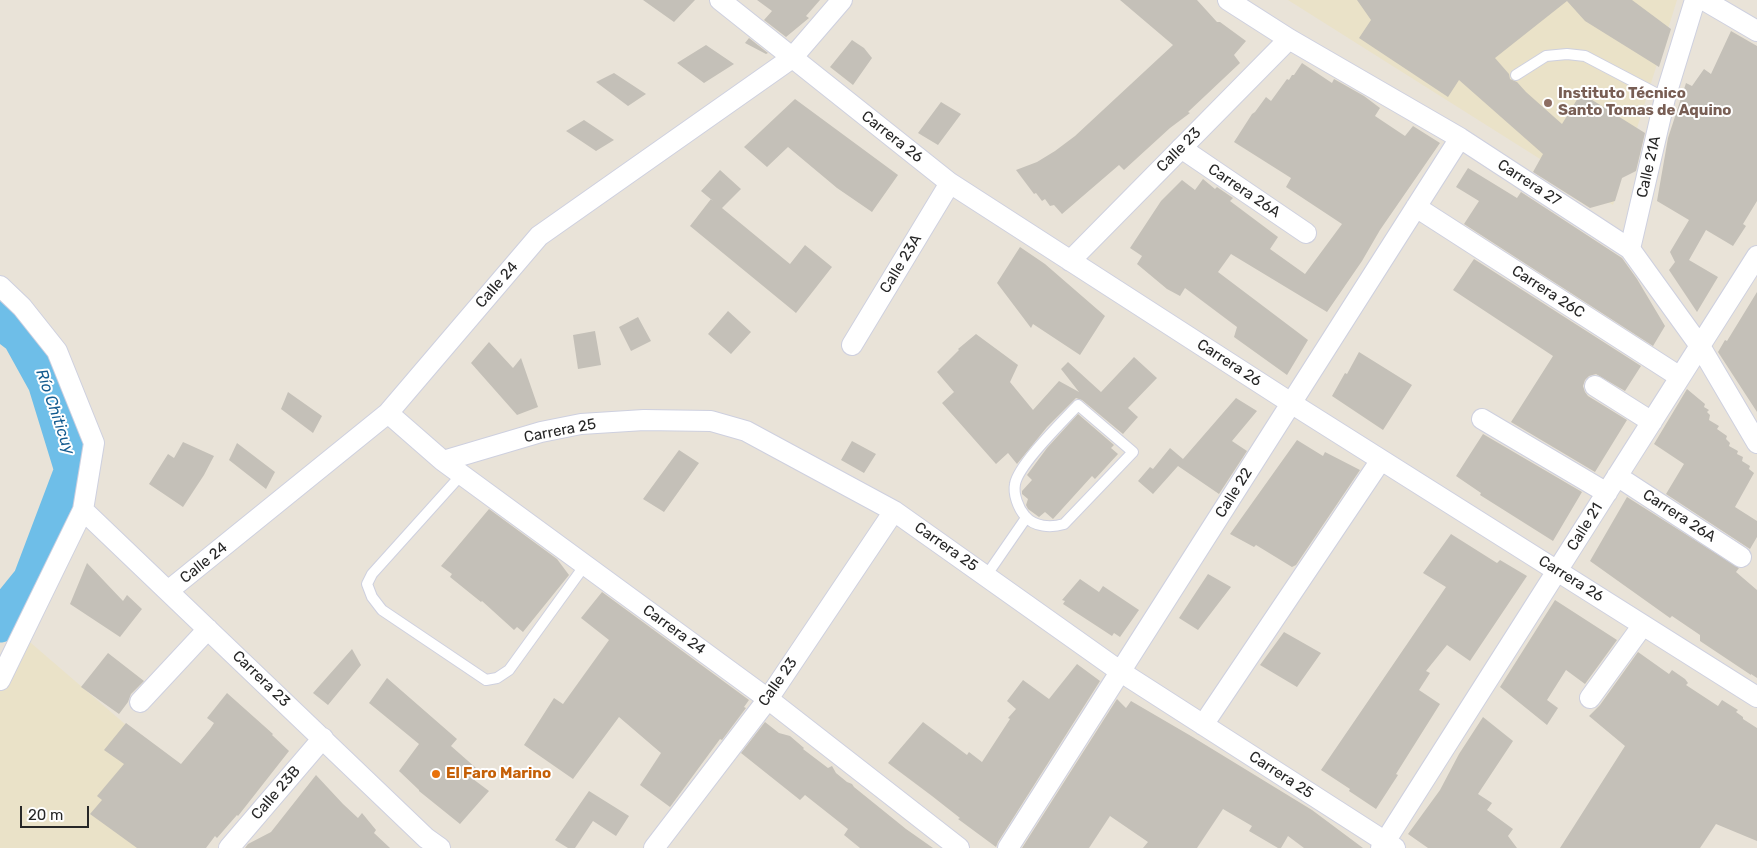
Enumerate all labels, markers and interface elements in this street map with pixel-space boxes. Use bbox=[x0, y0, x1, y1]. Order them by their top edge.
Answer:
place label: Instituto Técnico Santo Tomas de Aquino bbox=[1558, 85, 1731, 120]
marker: Instituto Técnico Santo Tomas de Aquino bbox=[1542, 97, 1554, 109]
street label: Carrera 26 bbox=[858, 107, 926, 167]
street label: Calle 23 bbox=[1153, 124, 1205, 176]
street label: Calle 21A bbox=[1633, 134, 1665, 200]
street label: Carrera 27 bbox=[1494, 156, 1564, 210]
street label: Carrera 26A bbox=[1204, 160, 1284, 222]
street label: Calle 23A bbox=[876, 231, 926, 297]
street label: Calle 24 bbox=[472, 258, 522, 312]
street label: Carrera 26C bbox=[1508, 262, 1588, 322]
street label: Carrera 26 bbox=[1193, 335, 1265, 391]
water label: Río Chiticuy bbox=[31, 367, 79, 457]
street label: Carrera 25 bbox=[522, 415, 598, 447]
street label: Calle 22 bbox=[1212, 465, 1256, 521]
street label: Carrera 26A bbox=[1639, 486, 1719, 546]
street label: Calle 21 bbox=[1563, 500, 1607, 554]
street label: Carrera 25 bbox=[911, 519, 981, 575]
street label: Calle 24 bbox=[177, 539, 231, 587]
street label: Carrera 26 bbox=[1535, 552, 1607, 606]
street label: Carrera 24 bbox=[639, 601, 709, 659]
street label: Carrera 23 bbox=[228, 647, 294, 711]
street label: Calle 23 bbox=[755, 654, 801, 710]
street label: Carrera 25 bbox=[1245, 748, 1317, 802]
street label: Calle 23B bbox=[248, 762, 304, 824]
place label: El Faro Marino bbox=[446, 765, 551, 783]
marker: El Faro Marino bbox=[430, 768, 442, 780]
scale bar bbox=[22, 796, 91, 828]
text: 20 m bbox=[28, 806, 63, 824]

